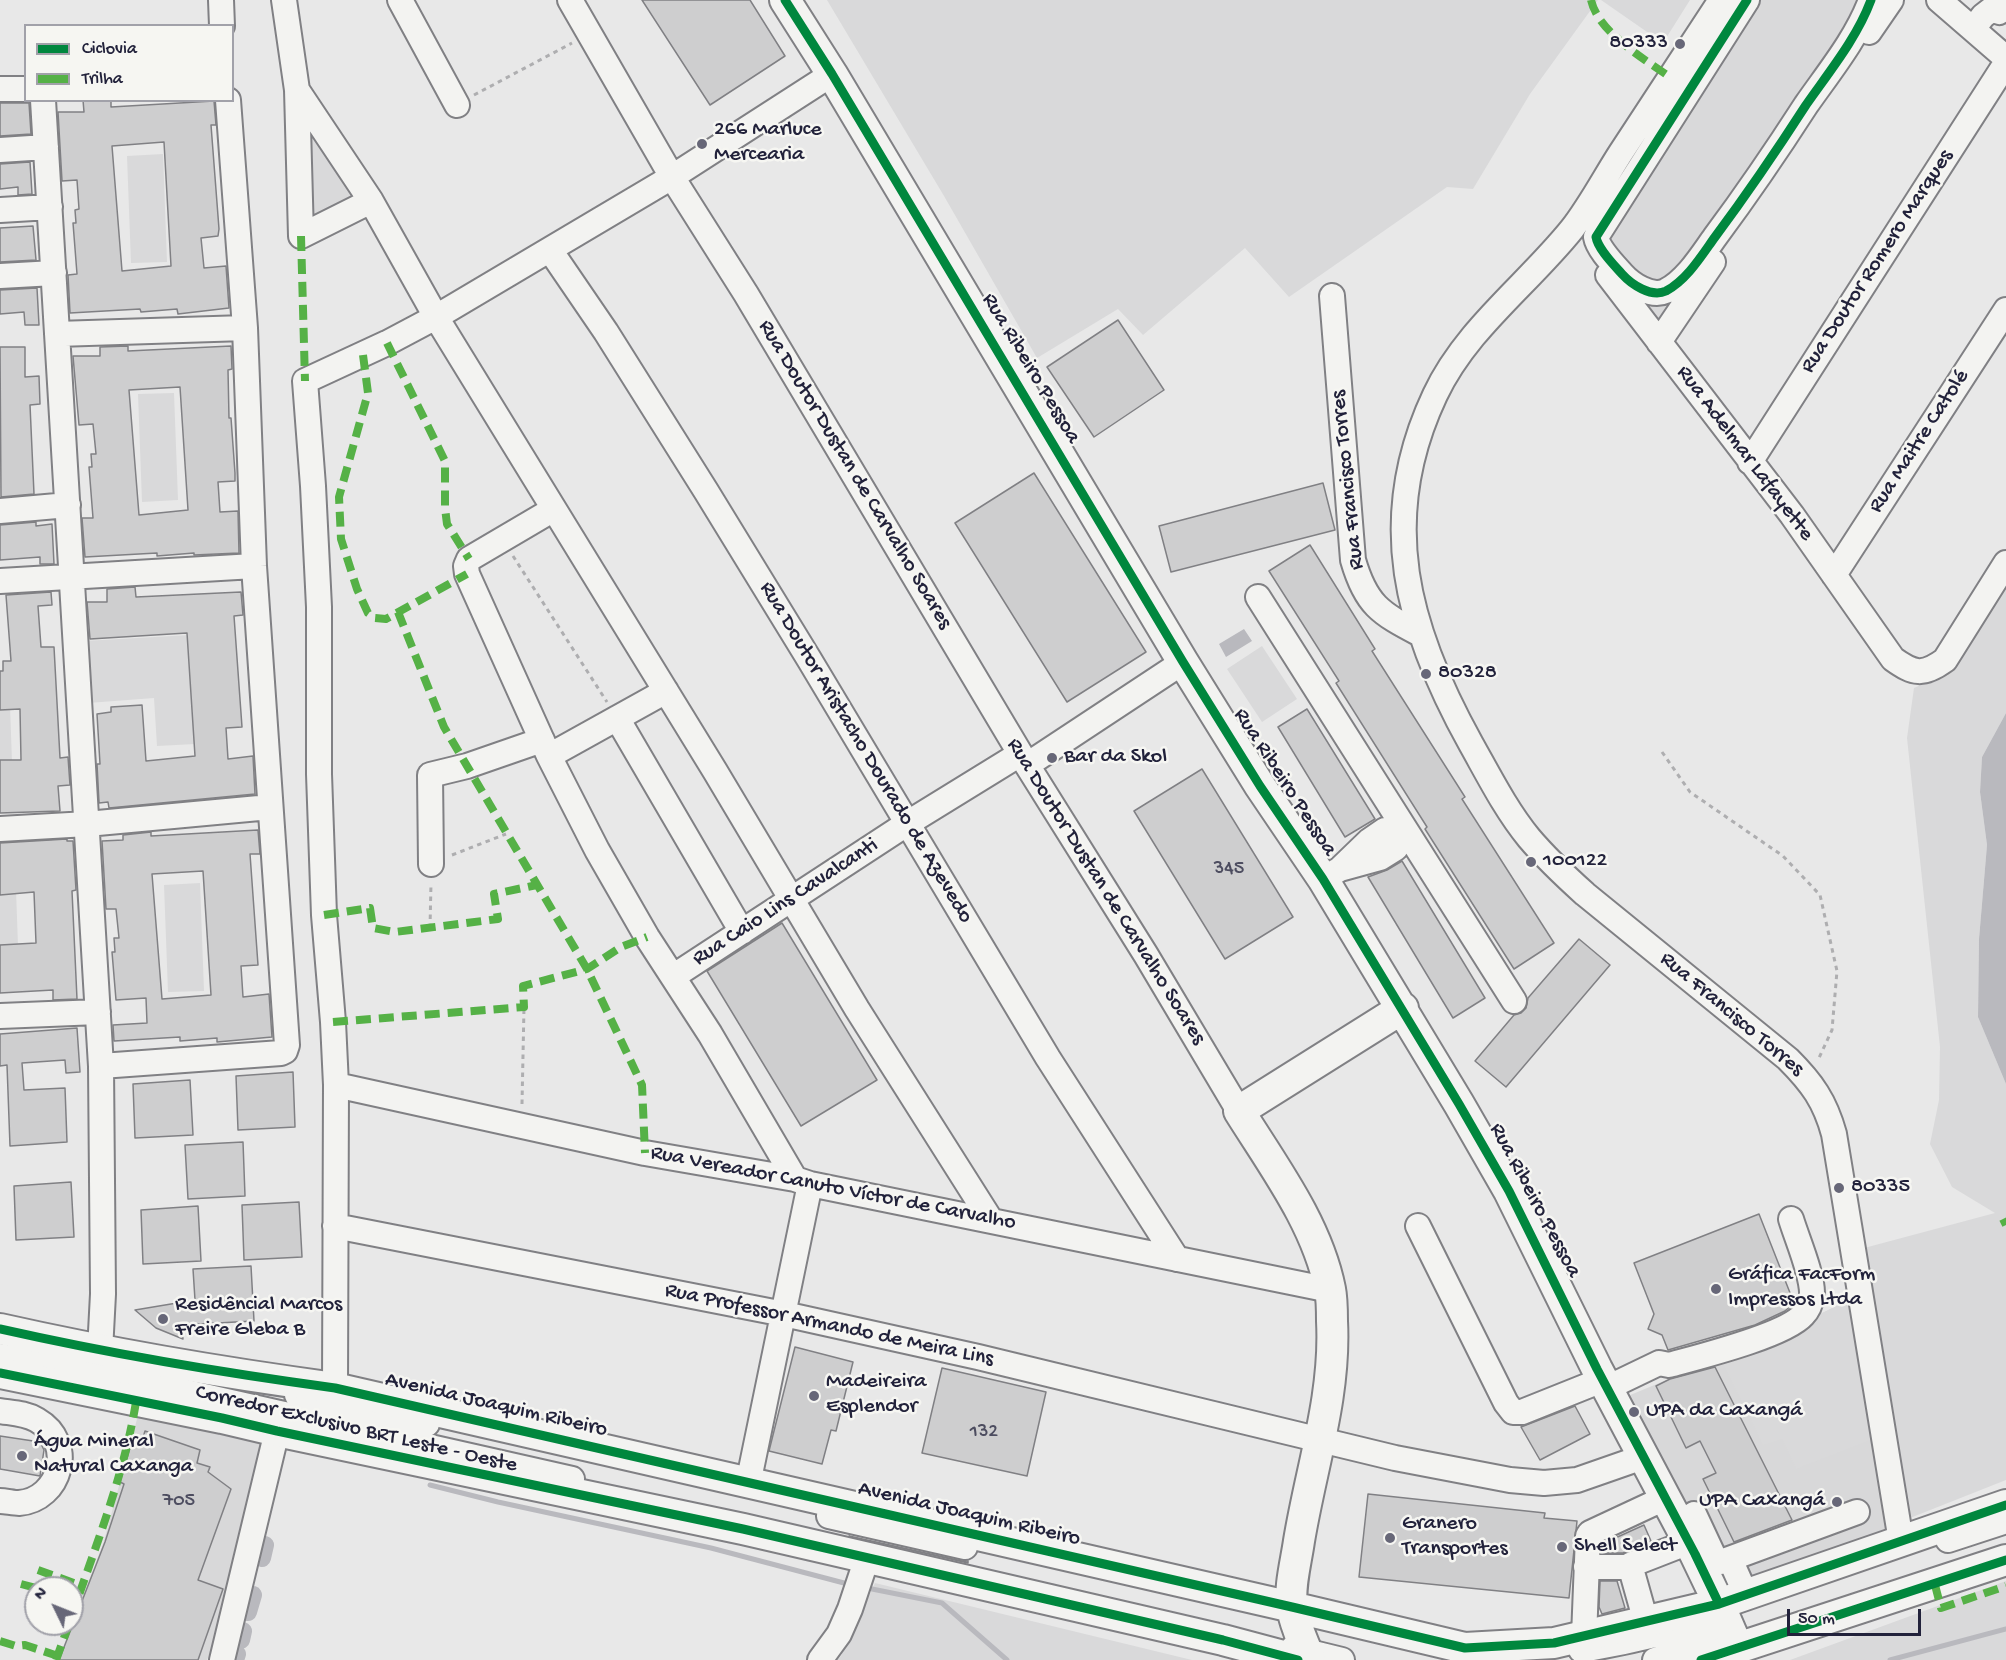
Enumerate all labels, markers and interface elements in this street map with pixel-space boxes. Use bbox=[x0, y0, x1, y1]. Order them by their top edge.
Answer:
legend bbox=[24, 24, 234, 102]
place label: 80333 bbox=[1609, 31, 1668, 57]
marker: 80333 bbox=[1673, 37, 1687, 51]
text: Ciclovia bbox=[82, 39, 137, 60]
text: Trilha bbox=[82, 69, 123, 90]
place label: 266 Marluce Mercearia bbox=[714, 118, 822, 170]
marker: 266 Marluce Mercearia bbox=[695, 137, 709, 151]
street label: Rua Doutor Romero Marques bbox=[1796, 145, 1960, 379]
street label: Rua Ribeiro Pessoa bbox=[975, 289, 1085, 449]
street label: Rua Doutor Dustan de Carvalho Soares bbox=[751, 316, 957, 634]
street label: Rua Adelmar Lafayette bbox=[1669, 361, 1819, 547]
street label: Rua Maitre Catolé bbox=[1864, 365, 1976, 519]
street label: Rua Francisco Torres bbox=[1326, 389, 1372, 571]
street label: Rua Doutor Aristacho Dourado de Azevedo bbox=[752, 577, 978, 929]
place label: 80328 bbox=[1438, 661, 1497, 687]
marker: 80328 bbox=[1419, 667, 1433, 681]
street label: Rua Ribeiro Pessoa bbox=[1226, 704, 1342, 862]
street label: Rua Doutor Dustan de Carvalho Soares bbox=[999, 734, 1211, 1050]
place label: Bar da Skol bbox=[1064, 745, 1167, 771]
marker: Bar da Skol bbox=[1045, 751, 1059, 765]
street label: Rua Caio Lins Cavalcanti bbox=[688, 833, 884, 973]
place label: 100122 bbox=[1543, 849, 1607, 875]
marker: 100122 bbox=[1524, 855, 1538, 869]
house number: 345 bbox=[1214, 858, 1244, 882]
street label: Rua Francisco Torres bbox=[1653, 947, 1809, 1083]
street label: Rua Ribeiro Pessoa bbox=[1482, 1119, 1586, 1283]
street label: Rua Vereador Canuto Víctor de Carvalho bbox=[648, 1141, 1018, 1237]
place label: 80335 bbox=[1851, 1175, 1910, 1201]
marker: 80335 bbox=[1832, 1181, 1846, 1195]
place label: Gráfica FacForm Impressos Ltda bbox=[1728, 1263, 1875, 1314]
street label: Rua Professor Armando de Meira Lins bbox=[662, 1278, 996, 1374]
marker: Gráfica FacForm Impressos Ltda bbox=[1709, 1282, 1723, 1296]
place label: Residêncial Marcos Freire Gleba B bbox=[175, 1293, 342, 1344]
marker: Residêncial Marcos Freire Gleba B bbox=[156, 1312, 170, 1326]
street label: Avenida Joaquim Ribeiro bbox=[382, 1368, 610, 1444]
place label: Madeireira Esplendor bbox=[826, 1370, 926, 1422]
street label: Corredor Exclusivo BRT Leste - Oeste bbox=[193, 1380, 519, 1480]
marker: Madeireira Esplendor bbox=[807, 1389, 821, 1403]
place label: UPA da Caxangá bbox=[1646, 1399, 1802, 1425]
marker: UPA da Caxangá bbox=[1627, 1405, 1641, 1419]
house number: 132 bbox=[970, 1421, 998, 1445]
place label: Água Mineral Natural Caxanga bbox=[34, 1430, 193, 1482]
marker: Água Mineral Natural Caxanga bbox=[15, 1449, 29, 1463]
street label: Avenida Joaquim Ribeiro bbox=[855, 1477, 1083, 1553]
place label: UPA Caxangá bbox=[1699, 1489, 1825, 1515]
house number: 705 bbox=[163, 1490, 195, 1514]
marker: UPA Caxangá bbox=[1830, 1495, 1844, 1509]
place label: Granero Transportes bbox=[1402, 1512, 1507, 1564]
marker: Granero Transportes bbox=[1383, 1531, 1397, 1545]
place label: Shell Select bbox=[1574, 1534, 1676, 1560]
marker: Shell Select bbox=[1555, 1540, 1569, 1554]
north arrow bbox=[24, 1576, 84, 1636]
text: N bbox=[31, 1584, 52, 1605]
scale bar bbox=[1790, 1597, 1924, 1635]
text: 50 m bbox=[1798, 1609, 1835, 1630]

